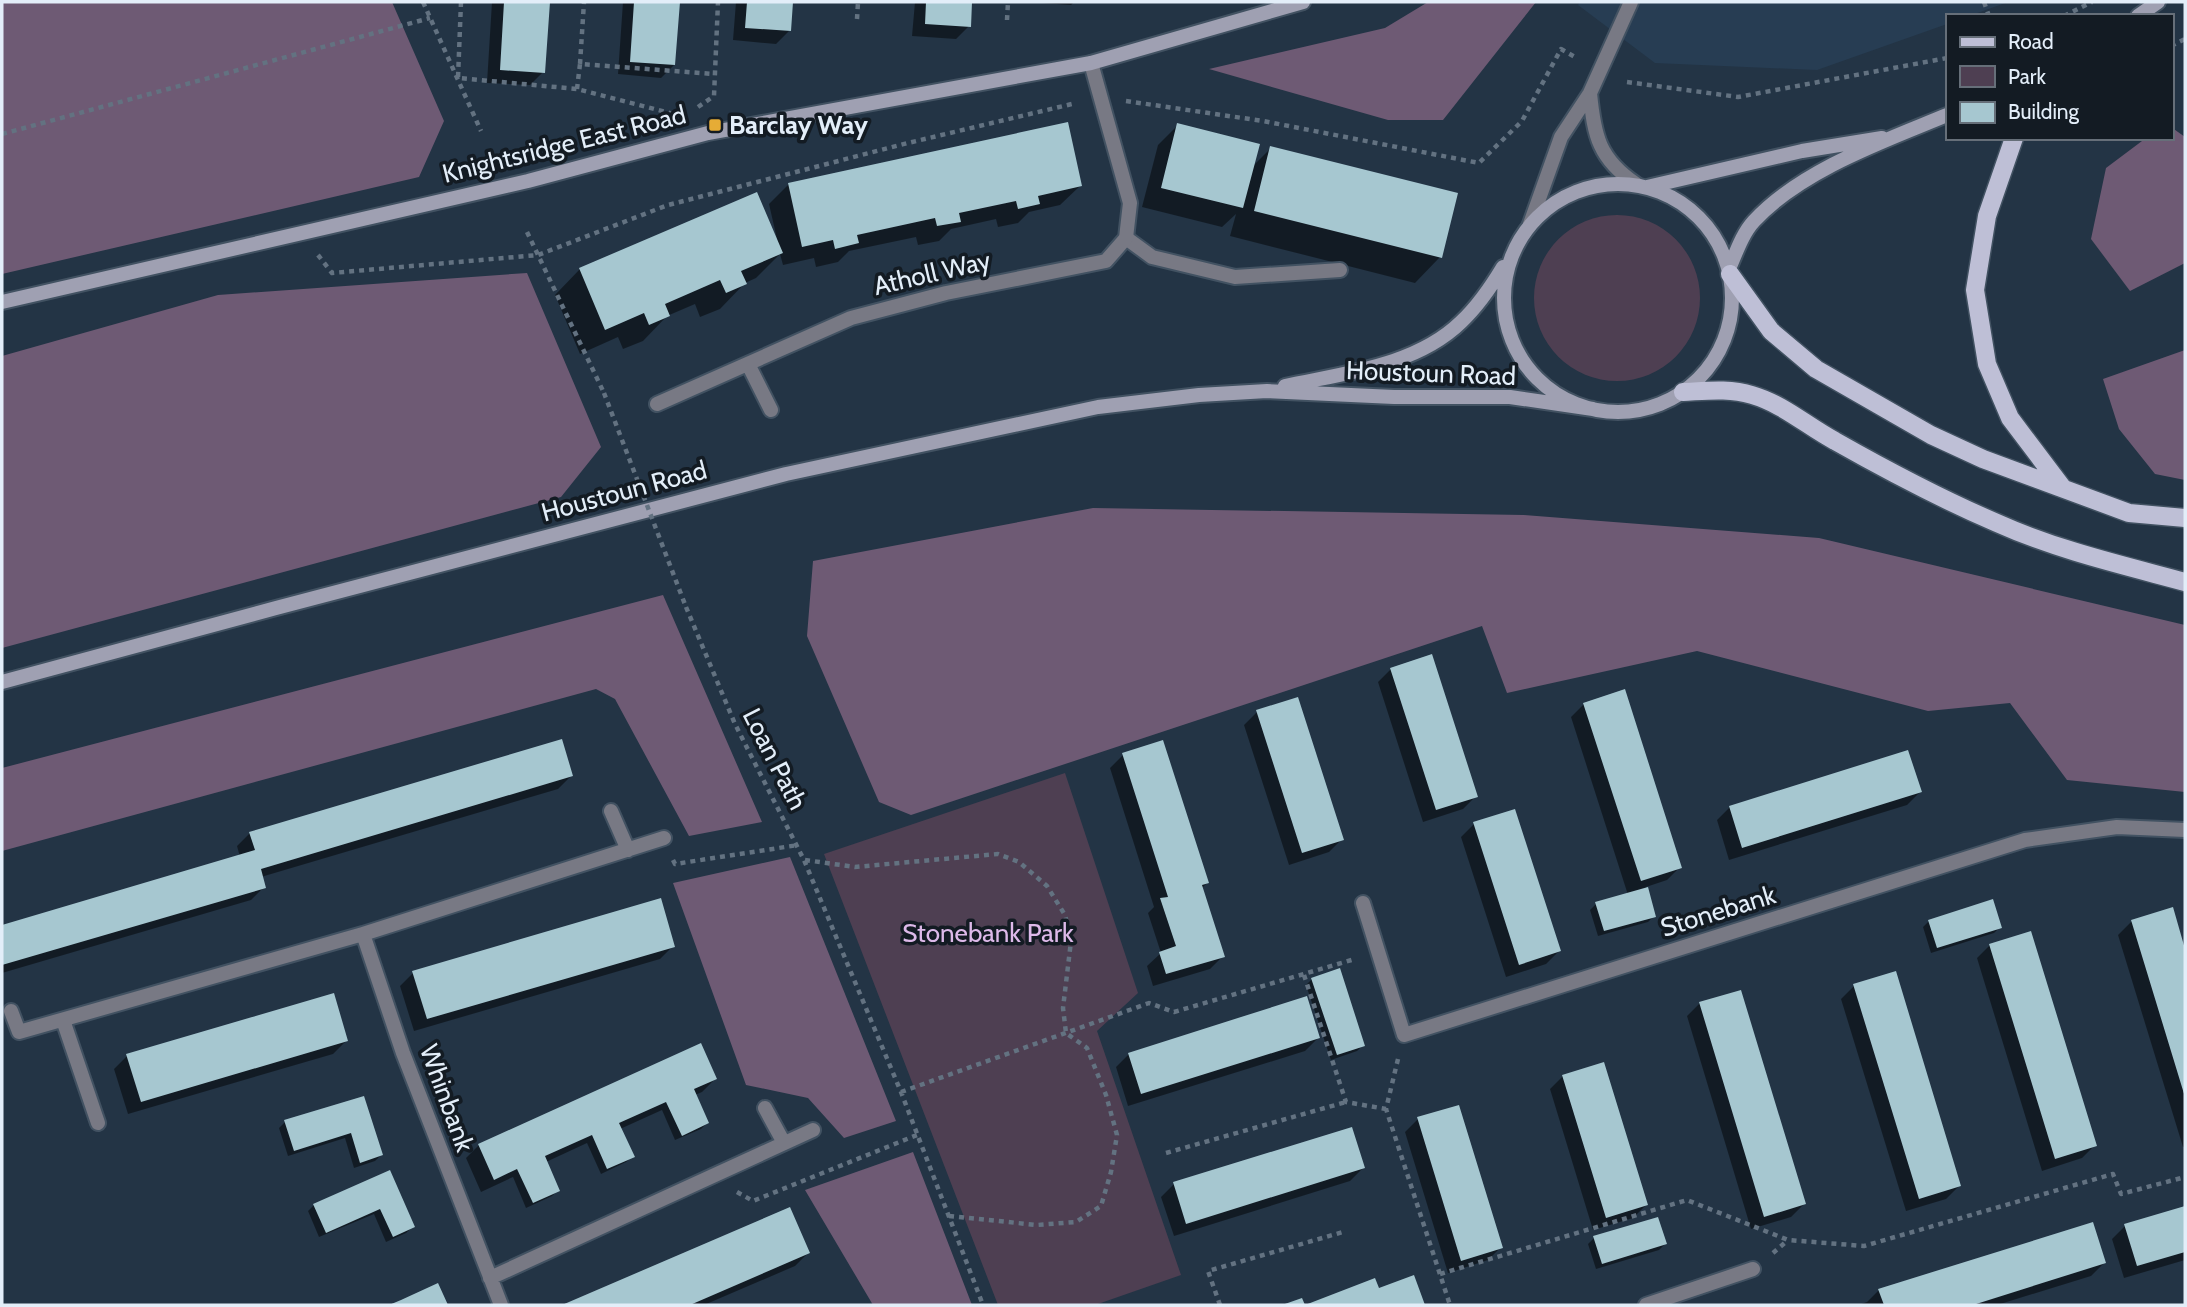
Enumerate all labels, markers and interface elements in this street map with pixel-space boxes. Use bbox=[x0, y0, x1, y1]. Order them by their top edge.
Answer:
legend bbox=[1946, 14, 2173, 140]
text: Road bbox=[2008, 29, 2054, 54]
text: Park bbox=[2008, 64, 2046, 89]
street label: Knightsridge East Road bbox=[439, 98, 689, 190]
text: Building bbox=[2008, 99, 2080, 124]
place label: Barclay Way bbox=[729, 109, 868, 141]
marker: Barclay Way bbox=[707, 117, 723, 133]
street label: Atholl Way bbox=[870, 244, 994, 302]
street label: Houstoun Road bbox=[1345, 354, 1517, 392]
street label: Houstoun Road bbox=[538, 454, 710, 528]
street label: Loan Path bbox=[736, 703, 814, 815]
street label: Stonebank bbox=[1657, 878, 1780, 944]
park label: Stonebank Park bbox=[902, 917, 1074, 949]
street label: Whinbank bbox=[413, 1040, 481, 1156]

